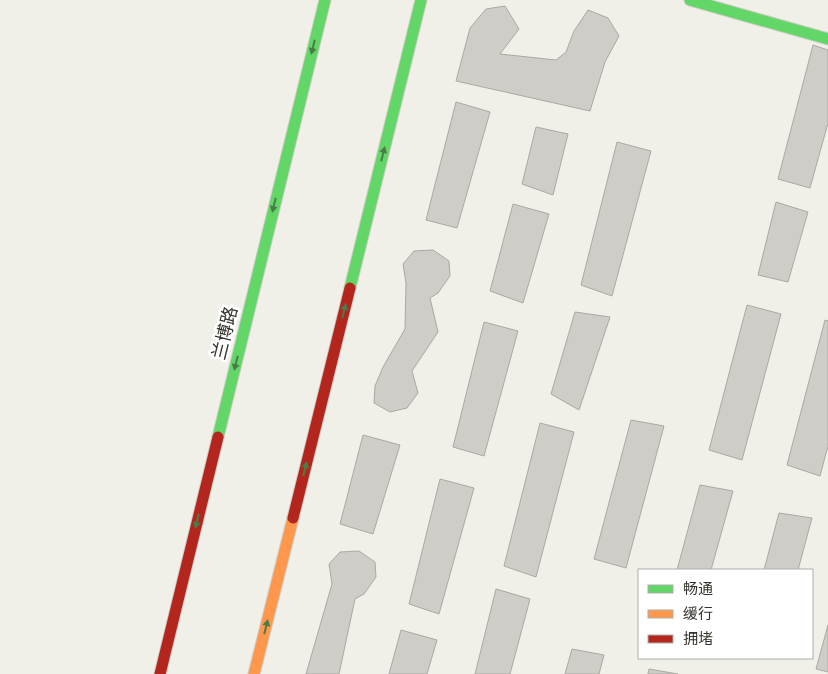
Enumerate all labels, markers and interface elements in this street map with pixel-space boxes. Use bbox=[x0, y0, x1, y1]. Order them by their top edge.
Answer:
one-way arrow bbox=[309, 40, 317, 55]
one-way arrow bbox=[379, 146, 387, 161]
one-way arrow bbox=[270, 198, 278, 213]
street label: 兰博路 bbox=[208, 304, 242, 362]
one-way arrow bbox=[340, 304, 348, 319]
one-way arrow bbox=[232, 356, 240, 371]
one-way arrow bbox=[301, 461, 309, 476]
one-way arrow bbox=[193, 513, 201, 528]
legend bbox=[638, 569, 813, 659]
text: 畅通 bbox=[683, 580, 713, 598]
text: 缓行 bbox=[683, 605, 713, 623]
one-way arrow bbox=[262, 619, 270, 634]
text: 拥堵 bbox=[683, 630, 713, 648]

